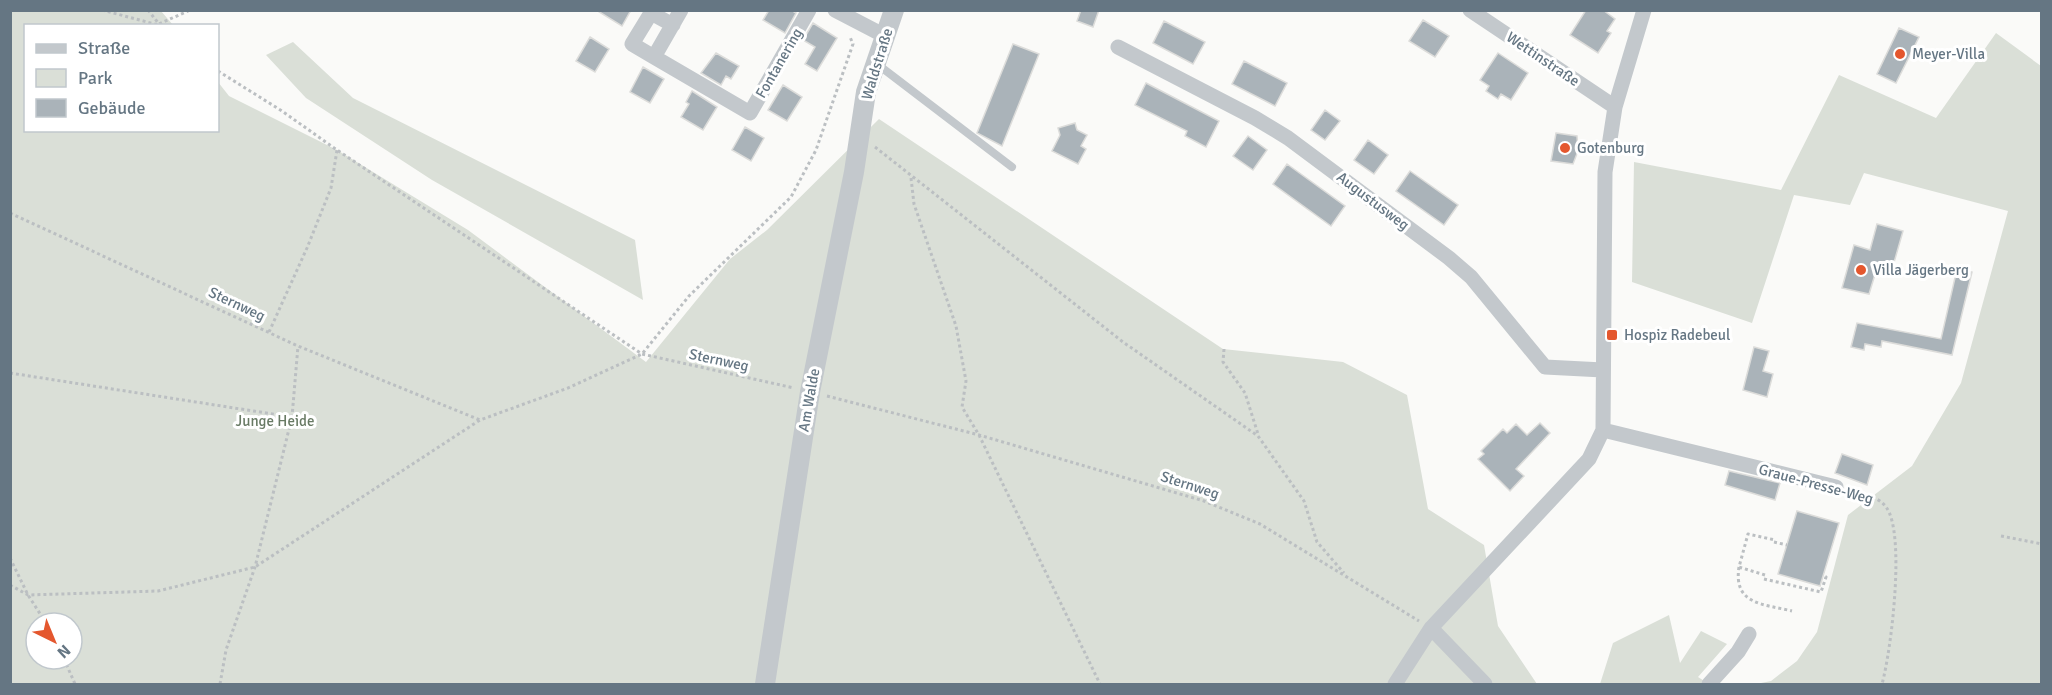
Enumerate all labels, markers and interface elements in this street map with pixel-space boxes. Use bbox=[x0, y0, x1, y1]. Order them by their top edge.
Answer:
legend bbox=[24, 24, 219, 132]
street label: Fontanering bbox=[752, 25, 806, 101]
street label: Waldstraße bbox=[858, 26, 896, 102]
street label: Wettinstraße bbox=[1503, 28, 1583, 90]
text: Straße bbox=[78, 37, 130, 59]
place label: Meyer-Villa bbox=[1912, 45, 1985, 63]
marker: Meyer-Villa bbox=[1893, 47, 1907, 61]
text: Park bbox=[78, 67, 113, 89]
text: Gebäude bbox=[78, 97, 146, 119]
place label: Gotenburg bbox=[1577, 139, 1645, 157]
marker: Gotenburg bbox=[1558, 141, 1572, 155]
street label: Augustusweg bbox=[1333, 168, 1413, 234]
place label: Villa Jägerberg bbox=[1873, 261, 1969, 279]
marker: Villa Jägerberg bbox=[1854, 263, 1868, 277]
street label: Sternweg bbox=[206, 283, 268, 325]
place label: Hospiz Radebeul bbox=[1624, 326, 1730, 344]
marker: Hospiz Radebeul bbox=[1605, 328, 1619, 342]
street label: Sternweg bbox=[688, 345, 751, 375]
street label: Am Walde bbox=[795, 367, 823, 433]
park label: Junge Heide bbox=[236, 412, 315, 430]
street label: Graue-Presse-Weg bbox=[1757, 460, 1875, 508]
street label: Sternweg bbox=[1158, 467, 1222, 503]
north arrow bbox=[24, 611, 84, 671]
text: N bbox=[53, 640, 74, 662]

